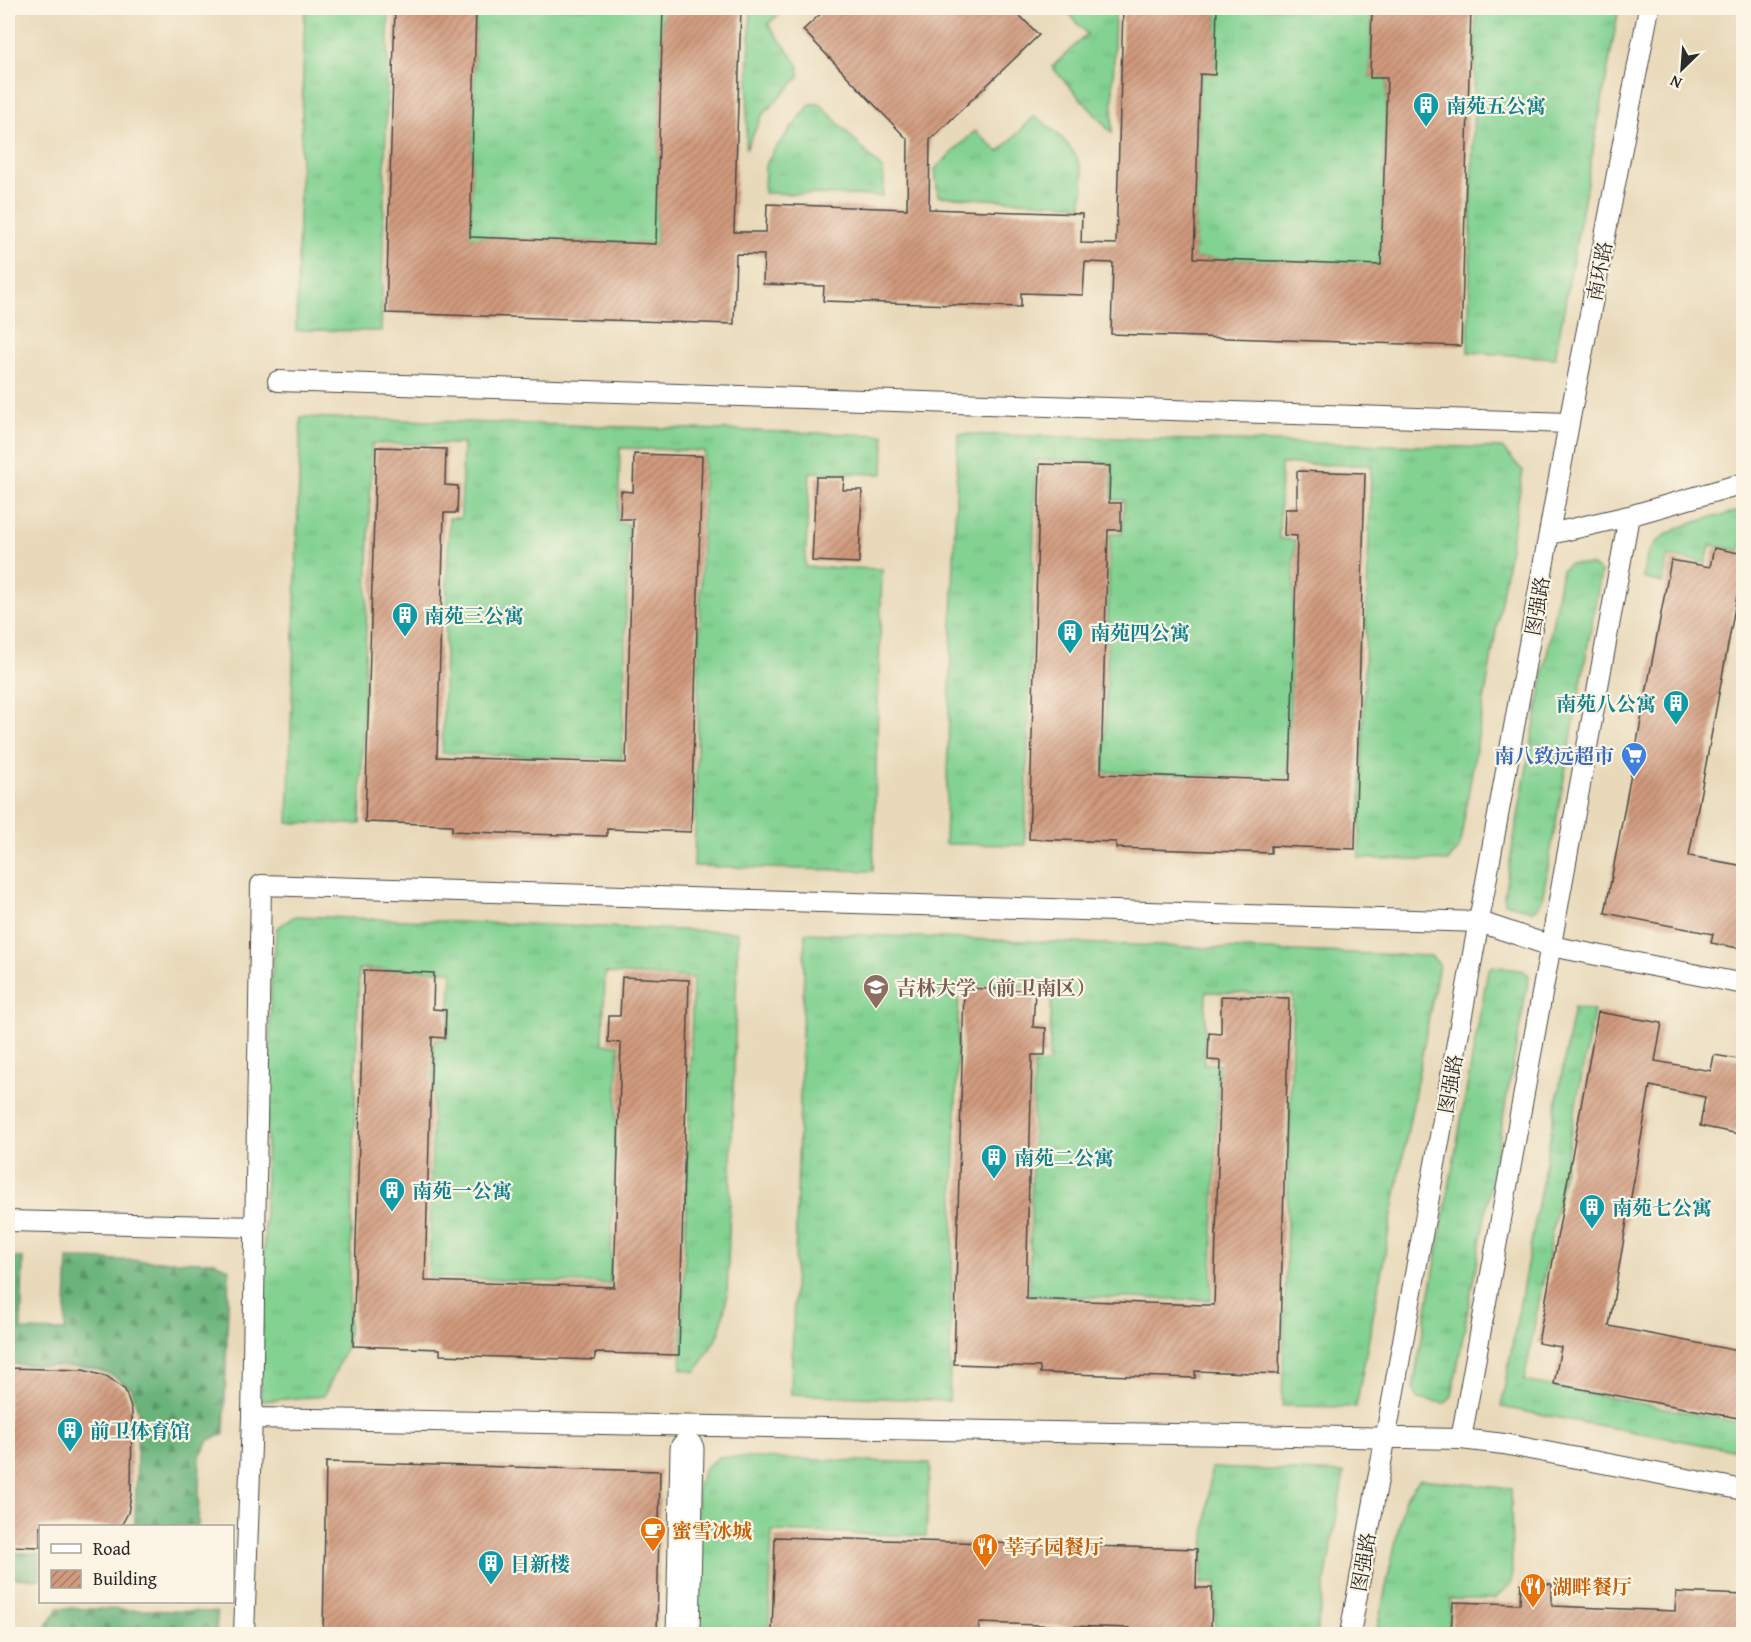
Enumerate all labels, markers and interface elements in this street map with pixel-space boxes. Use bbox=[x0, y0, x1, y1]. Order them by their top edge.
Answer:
north arrow bbox=[1652, 39, 1712, 99]
text: N bbox=[1665, 69, 1686, 96]
building icon: 南苑五公寓 bbox=[1411, 90, 1441, 128]
place label: 南苑五公寓 bbox=[1446, 91, 1546, 120]
street label: 南环路 bbox=[1579, 239, 1619, 303]
street label: 图强路 bbox=[1518, 574, 1556, 638]
building icon: 南苑三公寓 bbox=[390, 600, 420, 638]
place label: 南苑三公寓 bbox=[424, 601, 524, 630]
building icon: 南苑四公寓 bbox=[1055, 617, 1085, 655]
place label: 南苑四公寓 bbox=[1090, 618, 1190, 647]
building icon: 南苑八公寓 bbox=[1661, 688, 1691, 726]
place label: 南苑八公寓 bbox=[1556, 689, 1656, 718]
supermarket icon: 南八致远超市 bbox=[1619, 740, 1649, 778]
place label: 南八致远超市 bbox=[1494, 741, 1614, 770]
school or university icon: 吉林大学（前卫南区） bbox=[861, 972, 891, 1010]
place label: 吉林大学（前卫南区） bbox=[896, 973, 1096, 1002]
street label: 图强路 bbox=[1431, 1052, 1469, 1116]
building icon: 南苑二公寓 bbox=[979, 1142, 1009, 1180]
place label: 南苑二公寓 bbox=[1014, 1143, 1114, 1172]
building icon: 南苑一公寓 bbox=[377, 1175, 407, 1213]
place label: 南苑一公寓 bbox=[412, 1176, 512, 1205]
building icon: 南苑七公寓 bbox=[1577, 1192, 1607, 1230]
place label: 南苑七公寓 bbox=[1612, 1193, 1712, 1222]
building icon: 前卫体育馆 bbox=[55, 1415, 85, 1453]
place label: 前卫体育馆 bbox=[90, 1416, 190, 1445]
cafe icon: 蜜雪冰城 bbox=[638, 1515, 668, 1553]
place label: 蜜雪冰城 bbox=[672, 1516, 752, 1545]
legend bbox=[39, 1525, 234, 1603]
street label: 图强路 bbox=[1344, 1530, 1382, 1594]
restaurant icon: 莘子园餐厅 bbox=[970, 1531, 1000, 1569]
place label: 莘子园餐厅 bbox=[1004, 1532, 1104, 1561]
text: Road bbox=[93, 1535, 131, 1562]
building icon: 日新楼 bbox=[476, 1548, 506, 1586]
place label: 日新楼 bbox=[510, 1549, 570, 1578]
text: Building bbox=[93, 1565, 157, 1592]
restaurant icon: 湖畔餐厅 bbox=[1518, 1571, 1548, 1609]
place label: 湖畔餐厅 bbox=[1552, 1572, 1632, 1601]

